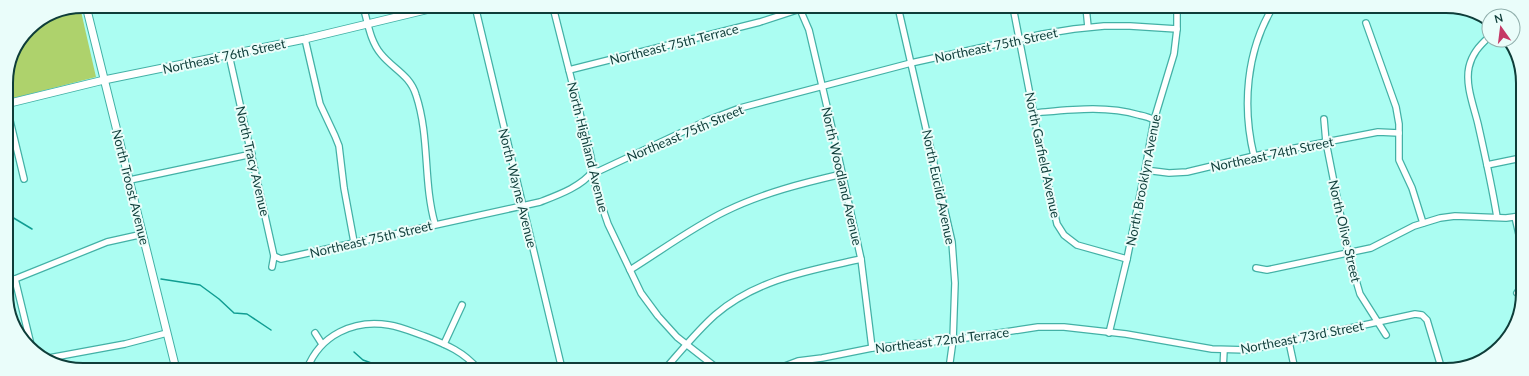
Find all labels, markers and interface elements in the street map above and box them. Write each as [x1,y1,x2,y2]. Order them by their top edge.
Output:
north arrow [1481,8,1521,48]
text: N [1493,10,1504,25]
street label: Northeast 75th Terrace [608,20,740,68]
street label: Northeast 75th Street [933,24,1059,66]
street label: Northeast 76th Street [161,35,287,77]
street label: North Highland Avenue [564,80,612,214]
street label: North Garfield Avenue [1022,91,1064,220]
street label: Northeast 75th Street [624,101,746,165]
street label: North Tracy Avenue [233,104,273,218]
street label: North Woodland Avenue [818,105,866,247]
street label: North Brooklyn Avenue [1122,113,1164,247]
street label: North Wayne Avenue [495,127,541,250]
street label: North Troost Avenue [109,128,153,246]
street label: North Euclid Avenue [919,128,959,246]
street label: Northeast 74th Street [1209,133,1335,175]
street label: North Olive Street [1325,178,1365,284]
street label: Northeast 75th Street [308,217,434,261]
street label: Northeast 73rd Street [1239,317,1365,357]
street label: Northeast 72nd Terrace [874,324,1010,356]

